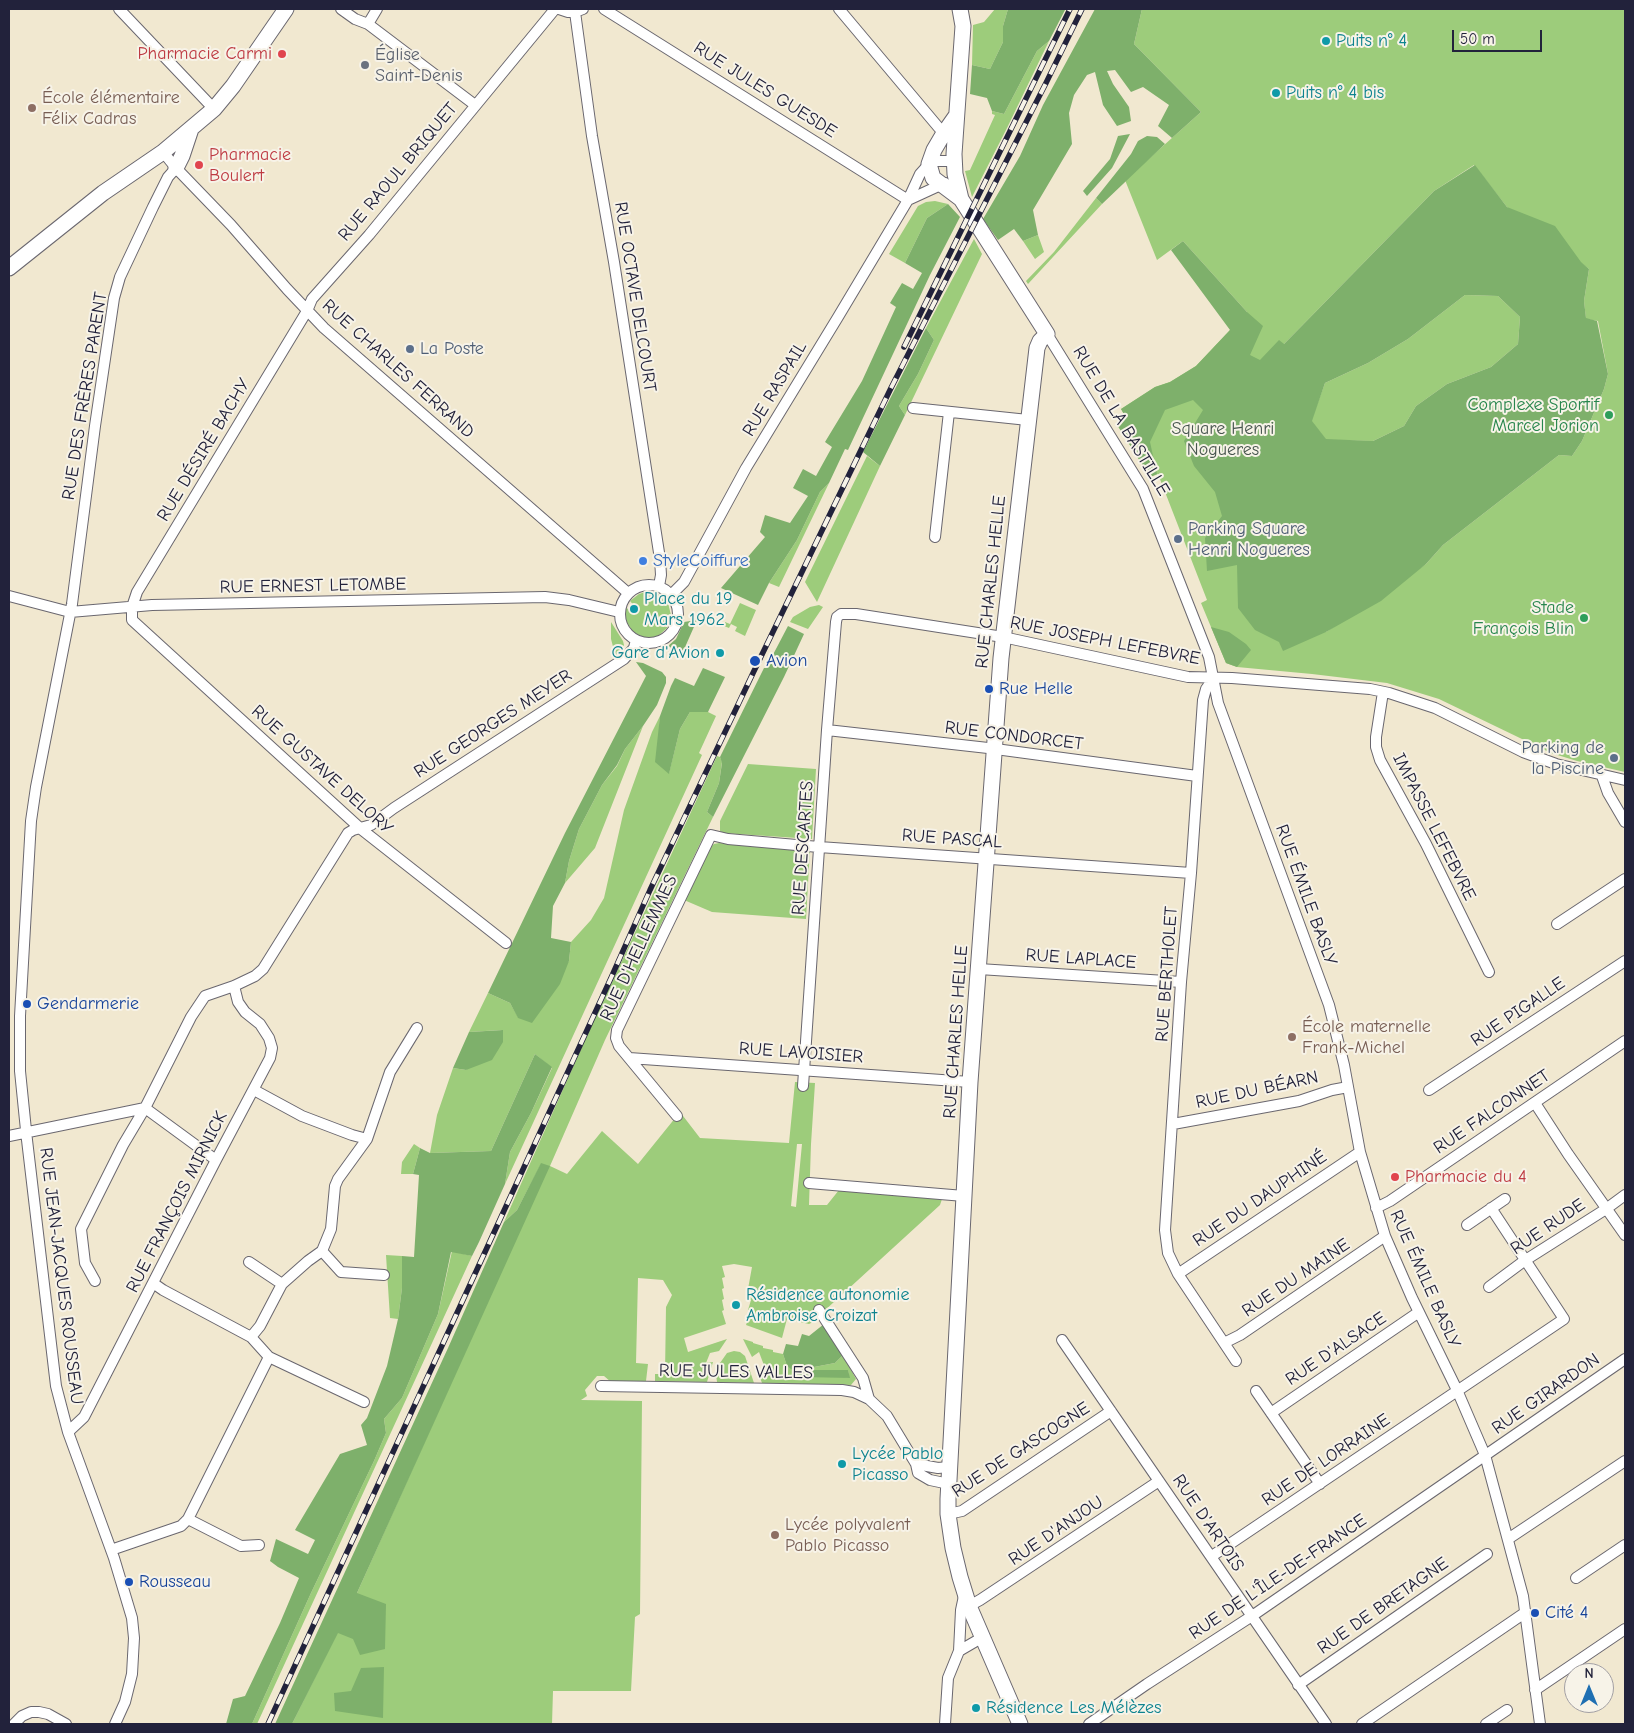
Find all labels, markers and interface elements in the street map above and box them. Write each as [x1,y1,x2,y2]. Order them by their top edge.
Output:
scale bar [1454,20,1544,52]
place label: Puits n° 4 [1336,30,1407,52]
text: 50 m [1460,30,1495,48]
marker: Puits n° 4 [1320,35,1332,47]
street label: RUE JULES GUESDE [689,37,841,143]
place label: Pharmacie Carmi [137,43,272,65]
place label: Église Saint-Denis [375,44,463,86]
marker: Pharmacie Carmi [276,48,288,60]
marker: Église Saint-Denis [359,59,371,71]
place label: Puits n° 4 bis [1286,82,1384,104]
place label: École élémentaire Félix Cadras [42,87,180,130]
marker: Puits n° 4 bis [1270,87,1282,99]
street label: RUE RAOUL BRIQUET [334,98,462,246]
marker: École élémentaire Félix Cadras [26,102,38,114]
place label: Pharmacie Boulert [209,144,291,186]
marker: Pharmacie Boulert [193,159,205,171]
street label: RUE OCTAVE DELCOURT [609,200,661,394]
street label: RUE DES FRÈRES PARENT [58,290,112,502]
street label: RUE CHARLES FERRAND [317,295,479,443]
place label: La Poste [420,338,484,360]
street label: RUE RASPAIL [738,338,812,440]
street label: RUE DE LA BASTILLE [1068,342,1174,500]
marker: La Poste [404,343,416,355]
street label: RUE DÉSIRÉ BACHY [153,375,255,525]
place label: Complexe Sportif Marcel Jorion [1467,394,1599,436]
marker: Complexe Sportif Marcel Jorion [1603,409,1615,421]
park label: Square Henri Nogueres [1172,418,1274,460]
street label: RUE CHARLES HELLE [971,494,1011,670]
place label: Parking Square Henri Nogueres [1188,518,1310,560]
marker: Parking Square Henri Nogueres [1172,533,1184,545]
place label: StyleCoiffure [653,550,749,572]
marker: StyleCoiffure [637,555,649,567]
street label: RUE ERNEST LETOMBE [220,574,406,598]
place label: Place du 19 Mars 1962 [644,588,732,630]
place label: Stade François Blin [1473,597,1574,640]
marker: Place du 19 Mars 1962 [628,603,640,615]
street label: RUE JOSEPH LEFEBVRE [1008,612,1202,670]
marker: Stade François Blin [1578,612,1590,624]
place label: Gare d'Avion [611,642,710,664]
marker: Gare d'Avion [714,647,726,659]
place label: Avion [766,650,808,672]
marker: Avion [748,654,762,668]
street label: RUE GEORGES MEYER [410,665,576,783]
place label: Rue Helle [999,678,1073,700]
marker: Rue Helle [983,683,995,695]
street label: RUE GUSTAVE DELORY [247,701,397,839]
street label: RUE CONDORCET [943,717,1085,755]
place label: Parking de la Piscine [1521,737,1604,780]
street label: IMPASSE LEFEBVRE [1388,750,1480,904]
marker: Parking de la Piscine [1608,752,1620,764]
street label: RUE DESCARTES [788,780,818,916]
street label: RUE ÉMILE BASLY [1270,821,1342,969]
street label: RUE PASCAL [901,825,1003,853]
street label: RUE D'HELLEMMES [596,872,682,1024]
street label: RUE BERTHOLET [1151,905,1183,1043]
street label: RUE LAPLACE [1025,944,1137,974]
street label: RUE CHARLES HELLE [939,945,973,1119]
street label: RUE PIGALLE [1467,973,1569,1051]
place label: Gendarmerie [37,993,139,1015]
marker: Gendarmerie [21,998,33,1010]
place label: École maternelle Frank-Michel [1302,1016,1431,1058]
marker: École maternelle Frank-Michel [1286,1031,1298,1043]
street label: RUE LAVOISIER [738,1038,864,1068]
street label: RUE FALCONNET [1430,1065,1554,1159]
street label: RUE DU BÉARN [1194,1066,1320,1114]
street label: RUE FRANÇOIS MIRNICK [122,1108,232,1296]
street label: RUE JEAN-JACQUES ROUSSEAU [35,1146,87,1406]
street label: RUE DU DAUPHINÉ [1189,1146,1331,1252]
place label: Pharmacie du 4 [1405,1166,1527,1188]
marker: Pharmacie du 4 [1389,1171,1401,1183]
street label: RUE RUDE [1507,1194,1589,1260]
street label: RUE ÉMILE BASLY [1385,1207,1465,1351]
street label: RUE DU MAINE [1238,1234,1354,1322]
place label: Résidence autonomie Ambroise Croizat [746,1284,909,1326]
marker: Résidence autonomie Ambroise Croizat [730,1299,742,1311]
street label: RUE D'ALSACE [1282,1307,1390,1391]
street label: RUE GIRARDON [1488,1349,1604,1439]
street label: RUE JULES VALLES [659,1360,813,1384]
street label: RUE DE GASCOGNE [948,1397,1094,1503]
street label: RUE DE LORRAINE [1258,1409,1394,1511]
place label: Lycée Pablo Picasso [852,1443,943,1486]
marker: Lycée Pablo Picasso [836,1458,848,1470]
street label: RUE D'ARTOIS [1168,1470,1248,1576]
street label: RUE D'ANJOU [1005,1491,1107,1571]
street label: RUE DE L'ÎLE-DE-FRANCE [1185,1510,1371,1644]
place label: Lycée polyvalent Pablo Picasso [785,1514,910,1556]
marker: Lycée polyvalent Pablo Picasso [769,1529,781,1541]
street label: RUE DE BRETAGNE [1313,1553,1453,1659]
place label: Rousseau [139,1571,211,1593]
marker: Rousseau [123,1576,135,1588]
place label: Cité 4 [1545,1602,1589,1624]
marker: Cité 4 [1529,1607,1541,1619]
north arrow [1564,1663,1614,1713]
text: N [1584,1665,1594,1682]
place label: Résidence Les Mélèzes [986,1697,1161,1719]
marker: Résidence Les Mélèzes [970,1702,982,1714]

